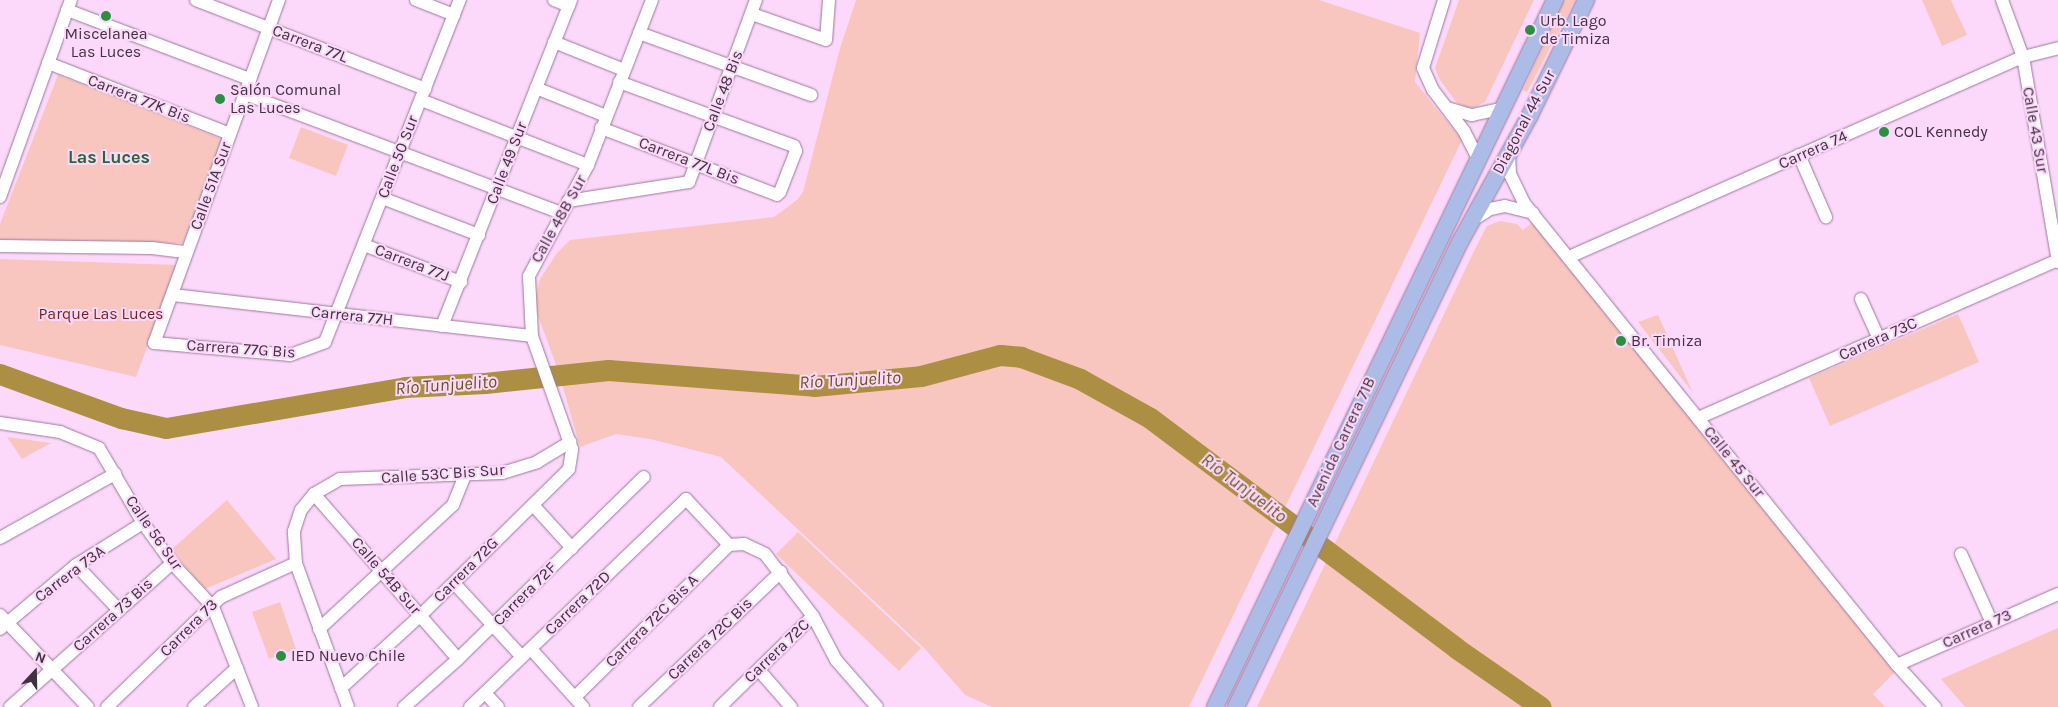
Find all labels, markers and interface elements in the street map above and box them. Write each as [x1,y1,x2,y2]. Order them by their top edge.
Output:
marker: Miscelanea Las Luces [100,10,112,22]
place label: Urb. Lago de Timiza [1540,11,1610,49]
street label: Carrera 77L [270,21,350,67]
place label: Miscelanea Las Luces [64,24,148,62]
marker: Urb. Lago de Timiza [1524,24,1536,36]
street label: Calle 48 Bis [699,48,747,134]
street label: Diagonal 44 Sur [1488,67,1560,177]
street label: Carrera 77K Bis [85,71,193,127]
place label: Salón Comunal Las Luces [230,80,341,118]
street label: Calle 43 Sur [2018,86,2052,174]
marker: Salón Comunal Las Luces [214,93,226,105]
street label: Calle 50 Sur [373,113,423,201]
street label: Calle 49 Sur [482,119,532,207]
place label: COL Kennedy [1894,122,1988,142]
street label: Carrera 74 [1776,126,1850,174]
marker: COL Kennedy [1878,126,1890,138]
street label: Carrera 77L Bis [636,133,742,189]
street label: Calle 51A Sur [186,139,236,233]
district label: Las Luces [68,146,150,168]
street label: Calle 48B Sur [527,172,591,266]
street label: Carrera 77J [372,240,452,286]
street label: Carrera 77H [310,302,394,330]
park label: Parque Las Luces [38,304,164,324]
street label: Carrera 73C [1836,313,1920,365]
place label: Br. Timiza [1631,331,1702,351]
marker: Br. Timiza [1615,335,1627,347]
street label: Carrera 77G Bis [186,336,296,362]
water label: Río Tunjuelito [799,367,901,393]
water label: Río Tunjuelito [395,371,497,399]
street label: Avenida Carrera 71B [1302,374,1380,510]
street label: Calle 45 Sur [1699,422,1769,502]
water label: Río Tunjuelito [1197,449,1291,527]
street label: Calle 53C Bis Sur [381,460,505,488]
street label: Calle 56 Sur [121,492,187,574]
street label: Calle 54B Sur [347,533,425,619]
street label: Carrera 72G [430,534,502,606]
street label: Carrera 73A [31,541,109,607]
street label: Carrera 72F [489,558,561,630]
street label: Carrera 72D [541,567,615,639]
street label: Carrera 72C Bis A [602,571,702,671]
street label: Carrera 73 Bis [69,574,157,656]
street label: Carrera 72C Bis [664,594,756,684]
street label: Carrera 73 [156,595,222,661]
street label: Carrera 73 [1939,605,2015,653]
street label: Carrera 72C [740,615,814,687]
place label: IED Nuevo Chile [291,646,405,666]
north arrow [10,647,60,697]
text: N [33,648,48,667]
marker: IED Nuevo Chile [275,650,287,662]

